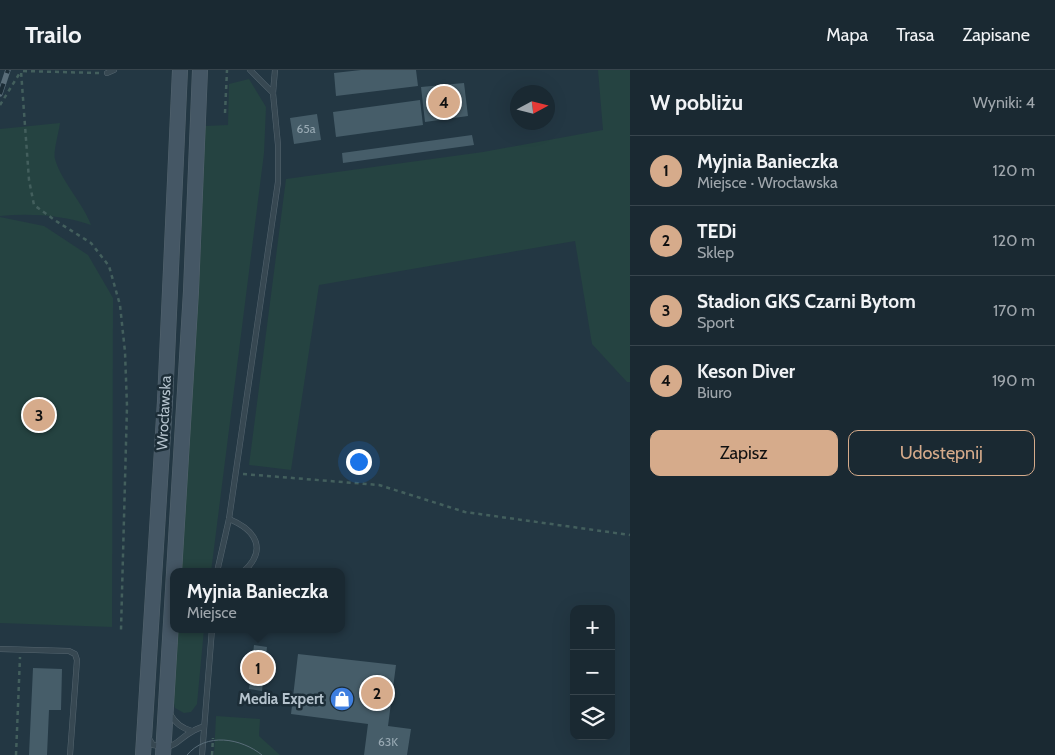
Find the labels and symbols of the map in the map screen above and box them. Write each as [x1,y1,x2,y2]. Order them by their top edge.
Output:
pin: 4 [428,83,460,121]
north arrow [510,85,555,130]
house number: 65a [296,121,316,136]
street label: Wrocławska [153,374,175,451]
pin: 3 [23,396,55,434]
your location [346,449,372,475]
pin: 1 [242,649,274,687]
pin: 2 [361,674,393,712]
shop icon: Media Expert [329,686,355,712]
place label: Media Expert [239,690,324,708]
house number: 63K [378,734,398,749]

